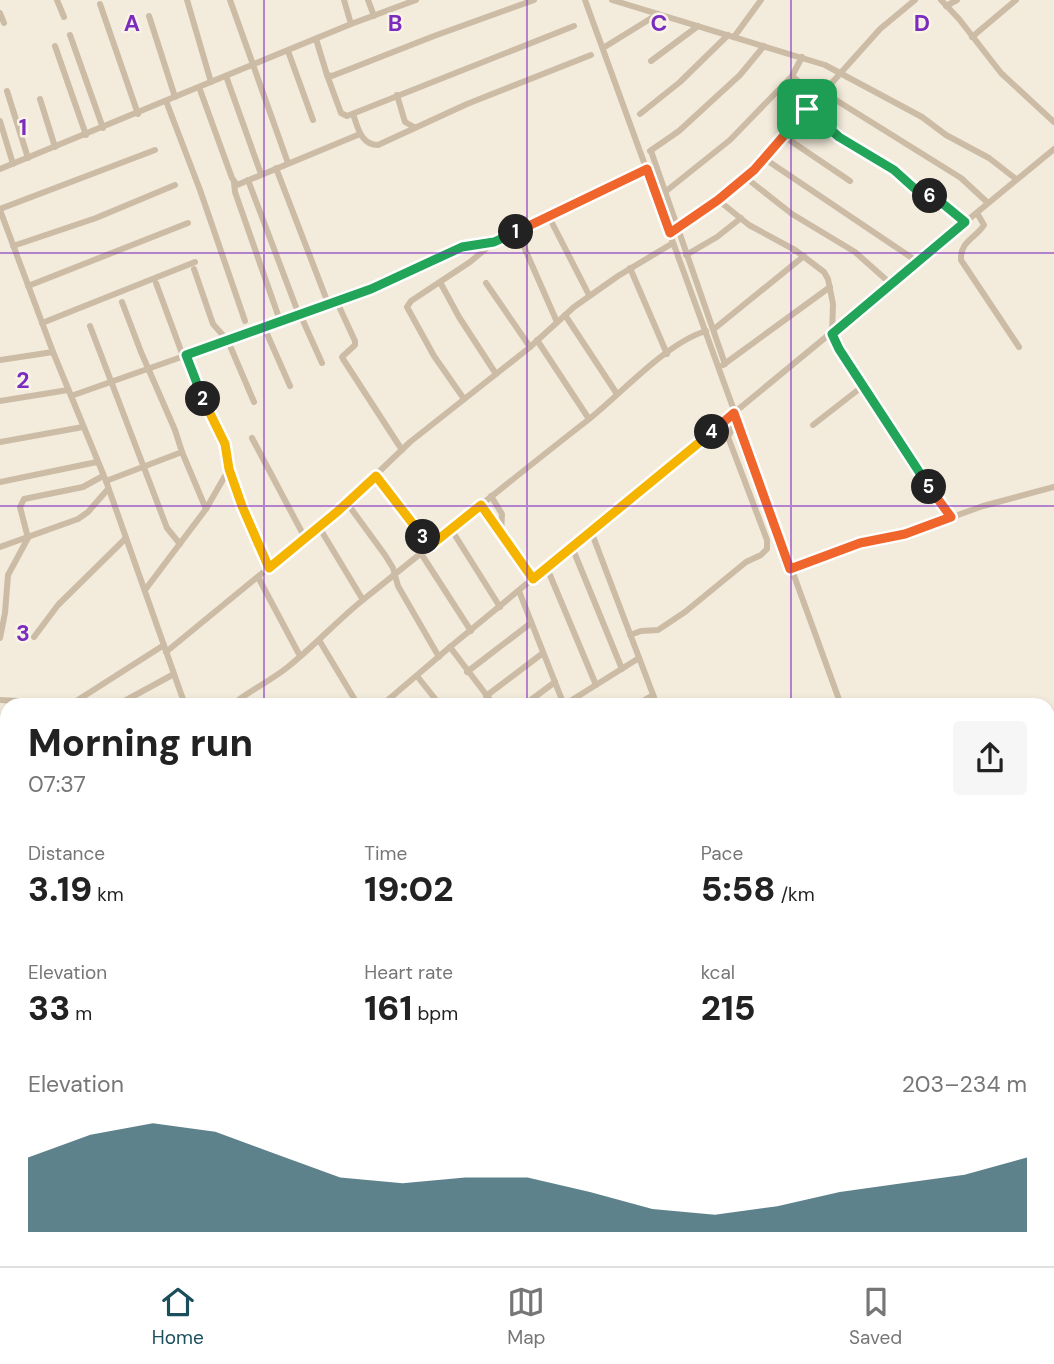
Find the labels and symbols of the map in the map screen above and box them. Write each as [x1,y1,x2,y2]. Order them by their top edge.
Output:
text: A [124,8,140,38]
text: B [388,8,402,38]
text: C [651,8,667,38]
text: D [914,8,930,38]
pin [777,79,837,139]
text: 1 [19,112,27,142]
pin: 6 [912,178,948,214]
pin: 1 [498,215,534,250]
text: 2 [16,365,30,395]
pin: 2 [186,382,220,416]
pin: 4 [694,414,730,450]
pin: 5 [912,470,946,504]
pin: 3 [406,520,440,554]
text: 3 [16,618,30,648]

